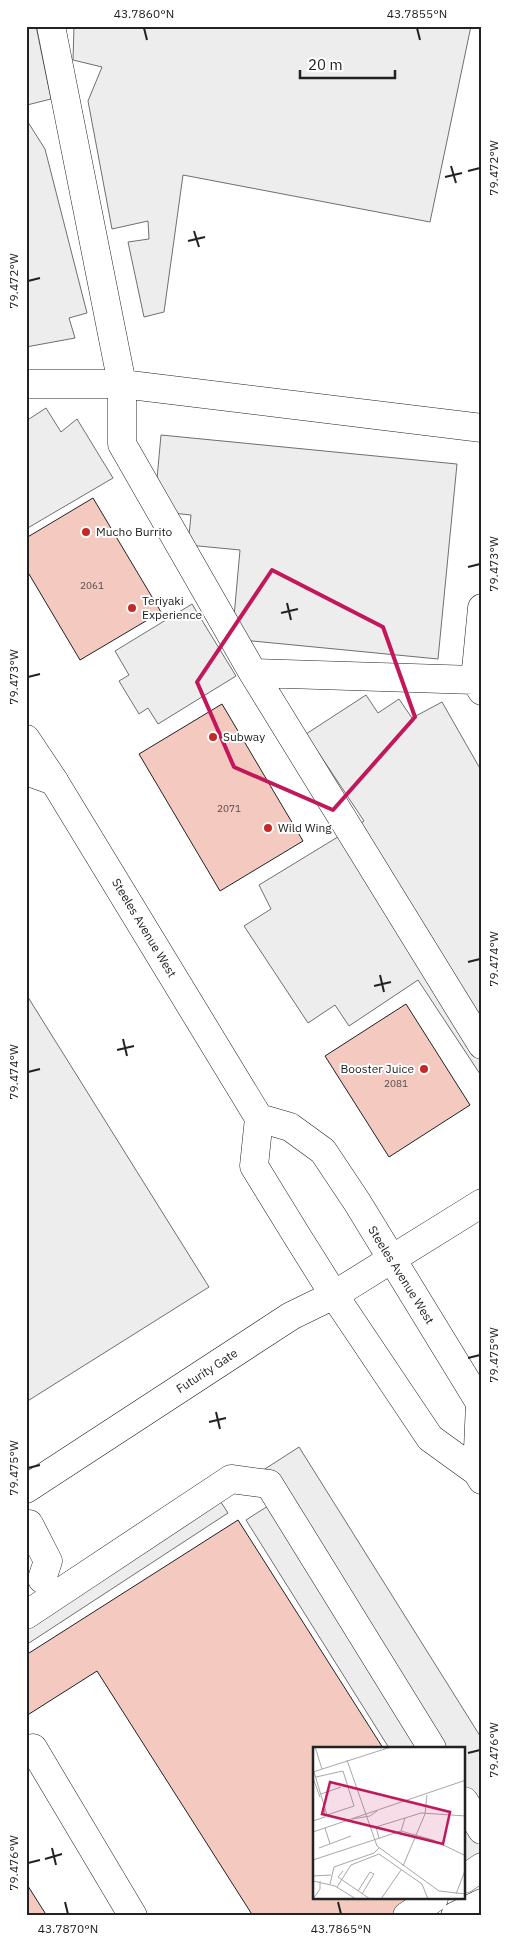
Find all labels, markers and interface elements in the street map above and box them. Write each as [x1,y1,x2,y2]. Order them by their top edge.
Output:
text: 43.7860°N [114,6,174,21]
text: 43.7855°N [387,6,447,21]
scale bar [300,48,396,80]
text: 20 m [308,55,343,74]
text: 79.472°W [486,140,501,196]
text: 79.472°W [6,253,21,309]
place label: Mucho Burrito [96,524,173,539]
marker: Mucho Burrito [80,526,92,538]
text: 79.473°W [486,536,501,592]
house number: 2061 [80,579,104,592]
place label: Teriyaki Experience [142,593,202,622]
marker: Teriyaki Experience [126,602,138,614]
text: 79.473°W [6,649,21,705]
place label: Subway [223,729,265,744]
marker: Subway [207,731,219,743]
house number: 2071 [217,802,241,815]
place label: Wild Wing [278,820,332,835]
marker: Wild Wing [262,822,274,834]
street label: Steeles Avenue West [109,876,180,980]
text: 79.474°W [486,931,501,987]
text: 79.474°W [6,1044,21,1100]
place label: Booster Juice [340,1061,414,1076]
marker: Booster Juice [418,1063,430,1075]
house number: 2081 [384,1077,408,1090]
street label: Steeles Avenue West [365,1223,438,1327]
text: 79.475°W [486,1327,501,1383]
street label: Futurity Gate [173,1345,241,1396]
text: 79.475°W [6,1440,21,1496]
text: 79.476°W [486,1722,501,1778]
inset map [313,1747,466,1900]
text: 79.476°W [6,1835,21,1891]
text: 43.7870°N [38,1921,98,1936]
text: 43.7865°N [311,1921,371,1936]

